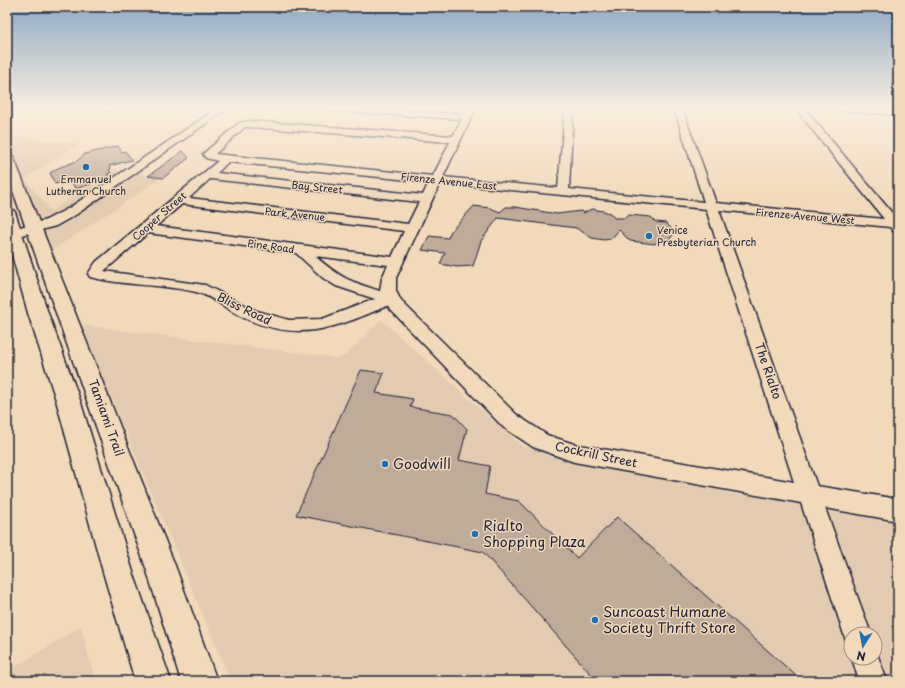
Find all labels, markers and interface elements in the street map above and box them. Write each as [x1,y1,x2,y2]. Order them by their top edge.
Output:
marker: Emmanuel Lutheran Church [81,162,91,172]
street label: Firenze Avenue East [400,168,498,193]
place label: Emmanuel Lutheran Church [46,171,126,198]
street label: Bay Street [291,176,343,197]
street label: Cooper Street [128,188,189,243]
street label: Park Avenue [264,203,326,224]
street label: Firenze Avenue West [755,204,855,227]
place label: Venice Presbyterian Church [657,222,757,250]
marker: Venice Presbyterian Church [644,231,654,241]
street label: Pine Road [247,235,296,256]
street label: Bliss Road [214,287,275,329]
street label: The Rialto [751,340,787,402]
street label: Tamiami Trail [85,377,129,459]
street label: Cockrill Street [553,437,639,472]
place label: Goodwill [393,453,451,474]
marker: Goodwill [380,459,390,469]
place label: Rialto Shopping Plaza [483,515,586,552]
marker: Rialto Shopping Plaza [470,529,480,539]
place label: Suncoast Humane Society Thrift Store [603,601,736,638]
marker: Suncoast Humane Society Thrift Store [590,615,600,625]
north arrow [843,626,883,666]
text: N [855,647,867,665]

